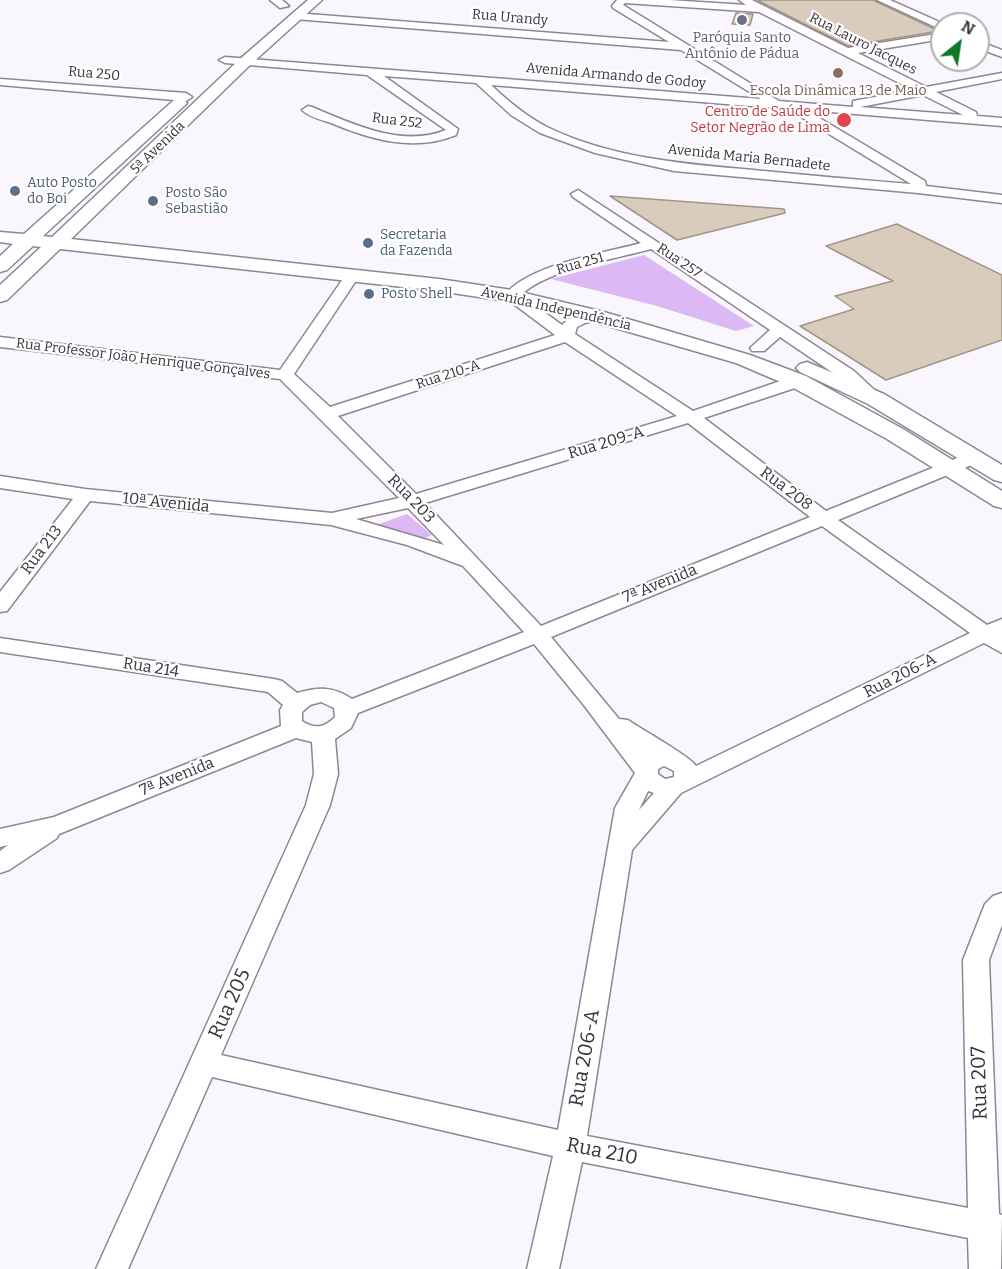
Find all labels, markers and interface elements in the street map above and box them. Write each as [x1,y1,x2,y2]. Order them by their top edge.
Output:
street label: Rua Urandy [471,6,549,30]
street label: Rua Lauro Jacques [806,10,920,78]
north arrow [930,12,990,72]
marker: Paróquia Santo Antônio de Pádua [735,13,749,27]
text: N [958,16,978,39]
place label: Paróquia Santo Antônio de Pádua [685,30,799,62]
street label: Avenida Armando de Godoy [525,60,707,92]
street label: Rua 250 [67,63,121,85]
marker: Escola Dinâmica 13 de Maio [831,66,845,80]
place label: Escola Dinâmica 13 de Maio [749,83,927,99]
place label: Centro de Saúde do Setor Negrão de Lima [690,104,830,136]
street label: Rua 252 [371,110,423,132]
marker: Centro de Saúde do Setor Negrão de Lima [835,111,853,129]
street label: 5ª Avenida [127,118,189,178]
street label: Avenida Maria Bernadete [667,141,831,175]
place label: Auto Posto do Boi [27,175,97,208]
marker: Auto Posto do Boi [8,184,22,198]
place label: Posto São Sebastião [165,185,228,218]
marker: Posto São Sebastião [146,194,160,208]
place label: Secretaria da Fazenda [380,227,453,260]
marker: Secretaria da Fazenda [361,236,375,250]
street label: Rua 257 [654,240,704,282]
street label: Rua 251 [554,249,606,279]
street label: Avenida Independência [479,284,633,334]
place label: Posto Shell [381,286,452,302]
marker: Posto Shell [362,287,376,301]
street label: Rua Professor João Henrique Gonçalves [15,335,271,383]
street label: Rua 210-A [414,357,482,393]
street label: Rua 209-A [566,422,646,464]
street label: Rua 208 [756,463,816,515]
street label: Rua 203 [383,471,439,527]
street label: 10ª Avenida [122,489,210,517]
street label: Rua 213 [17,522,67,578]
street label: 7ª Avenida [620,560,700,608]
street label: Rua 206-A [861,650,939,702]
street label: Rua 214 [122,654,180,682]
street label: 7ª Avenida [137,753,217,801]
street label: Rua 205 [204,965,256,1043]
street label: Rua 206-A [565,1007,605,1109]
street label: Rua 207 [967,1046,993,1120]
street label: Rua 210 [564,1133,640,1171]

